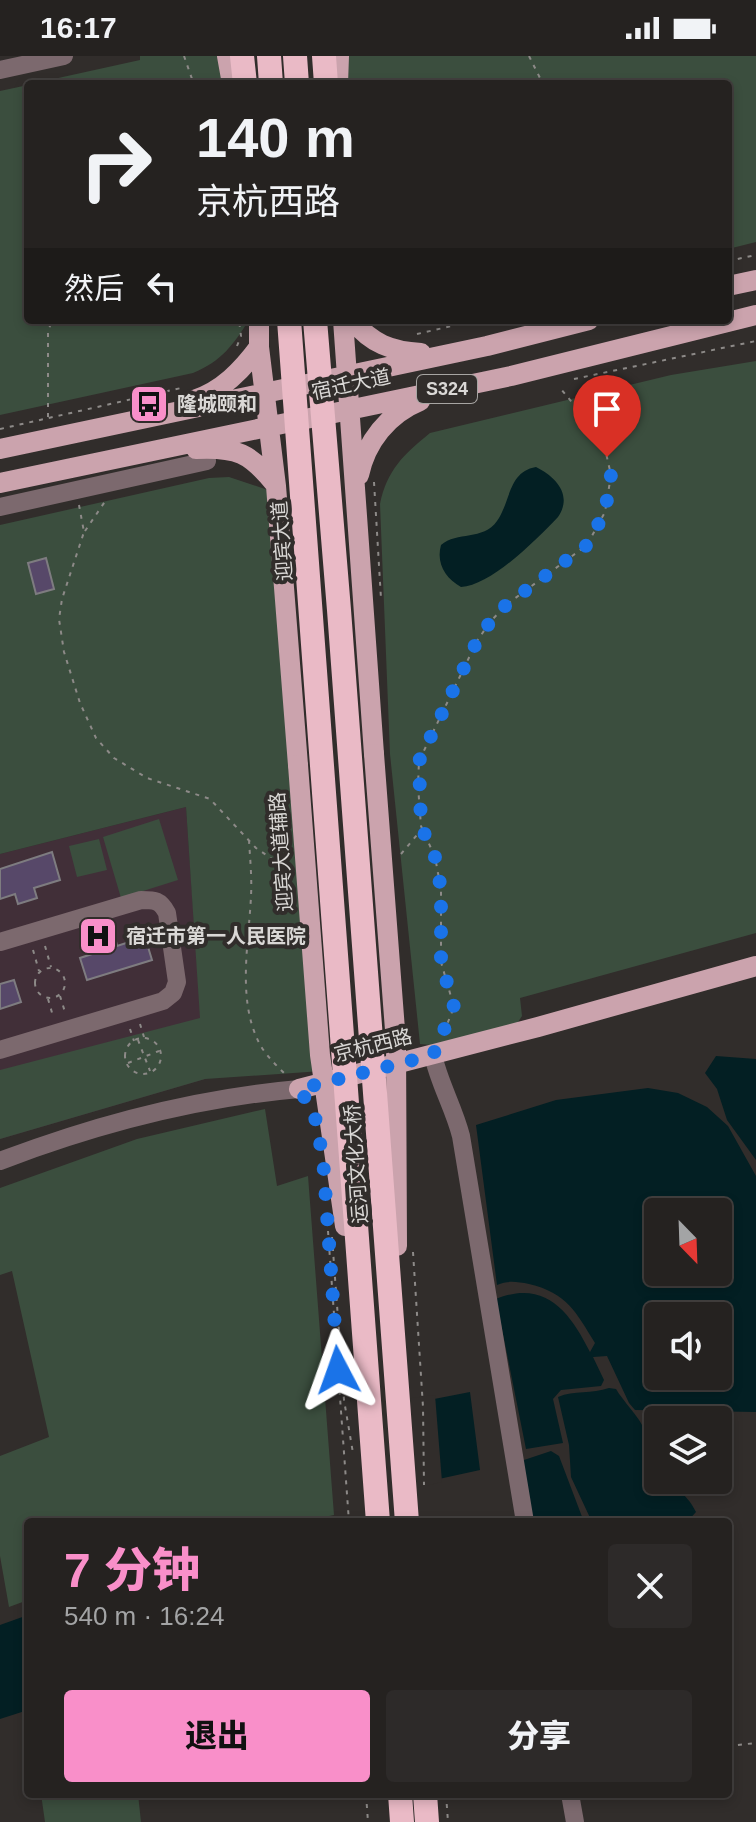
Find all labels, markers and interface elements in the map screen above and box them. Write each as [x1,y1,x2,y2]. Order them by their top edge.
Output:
text: 16:17 [40,11,117,44]
text: 140 m [196,106,355,169]
icon: right [64,112,168,216]
text: 京杭西路 [196,181,340,222]
icon: left [140,264,184,308]
text: 然后 [64,272,124,305]
street label: 宿迁大道 [310,365,392,403]
road number: S324 [417,375,477,403]
pin [573,375,641,457]
bus stop icon: 隆城颐和 [128,383,170,425]
icon: arrive [585,387,629,431]
place label: 隆城颐和 [177,393,257,415]
street label: 迎宾大道 [268,500,296,582]
street label: 迎宾大道辅路 [266,791,296,913]
hospital icon: 宿迁市第一人民医院 [77,915,119,957]
place label: 宿迁市第一人民医院 [126,925,306,947]
street label: 京杭西路 [332,1025,414,1065]
street label: 运河文化大桥 [341,1103,371,1225]
north arrow [644,1198,732,1286]
map controls [644,1198,732,1494]
button: sound [644,1302,732,1390]
position arrow [296,1328,380,1412]
button: layers [644,1406,732,1494]
text: 7 分钟 [64,1544,200,1597]
button: close [608,1544,692,1628]
text: 540 m · 16:24 [64,1601,224,1631]
button: 退出 [64,1690,370,1782]
button: 分享 [386,1690,692,1782]

